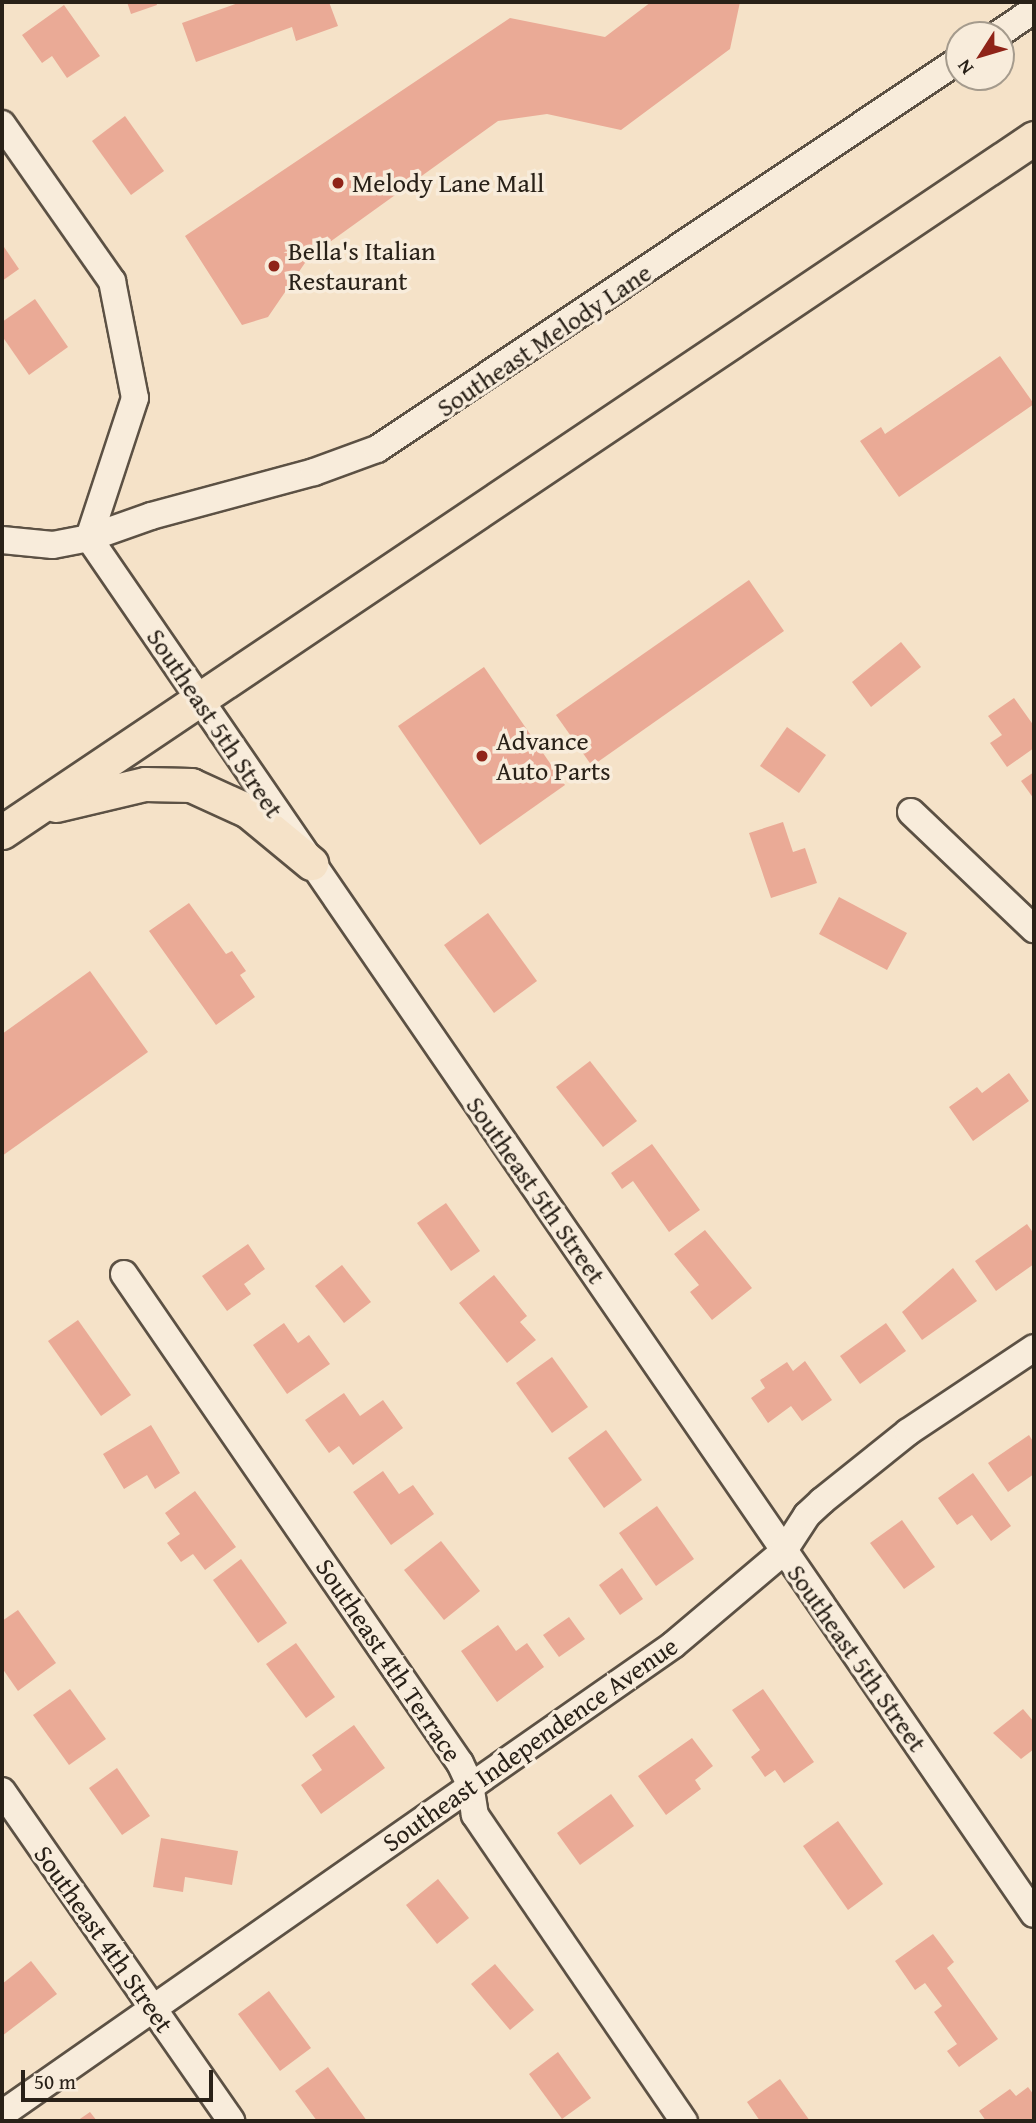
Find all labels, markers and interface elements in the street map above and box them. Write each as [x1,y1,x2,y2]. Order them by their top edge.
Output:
north arrow [945,21,1015,91]
text: N [950,54,980,81]
place label: Melody Lane Mall [352,167,544,199]
marker: Melody Lane Mall [330,175,346,191]
place label: Bella's Italian Restaurant [288,235,436,296]
street label: Southeast Melody Lane [431,257,657,423]
marker: Bella's Italian Restaurant [266,258,282,274]
street label: Southeast 5th Street [140,623,290,823]
place label: Advance Auto Parts [496,725,610,786]
marker: Advance Auto Parts [474,748,490,764]
street label: Southeast 5th Street [460,1090,612,1290]
street label: Southeast 4th Terrace [309,1552,469,1768]
street label: Southeast 5th Street [781,1558,933,1758]
street label: Southeast Independence Avenue [376,1630,684,1858]
street label: Southeast 4th Street [28,1839,180,2039]
scale bar [24,2056,217,2100]
text: 50 m [34,2066,76,2097]

